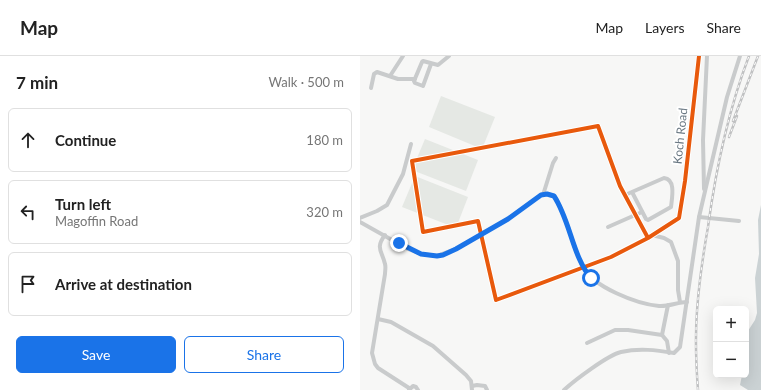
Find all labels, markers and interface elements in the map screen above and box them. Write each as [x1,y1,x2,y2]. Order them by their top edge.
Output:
text: Map [20,16,58,39]
text: Map [595,19,623,36]
text: Layers [645,19,685,36]
text: Share [707,19,741,36]
text: 7 min [16,72,58,93]
text: Walk · 500 m [268,74,344,90]
street label: Koch Road [670,107,690,165]
icon: ahead [17,129,39,151]
text: Continue [55,131,116,149]
text: 180 m [306,132,343,148]
text: Turn left [55,195,111,213]
icon: left [17,201,39,223]
text: 320 m [306,204,343,220]
text: Magoffin Road [55,213,138,229]
route end [390,234,408,252]
route start [582,269,600,287]
icon: arrive [17,273,39,295]
text: Arrive at destination [55,275,192,293]
map controls [713,306,749,378]
button: + [713,306,749,342]
button: Save [16,336,176,373]
button: Share [184,336,344,373]
button: − [713,342,749,378]

